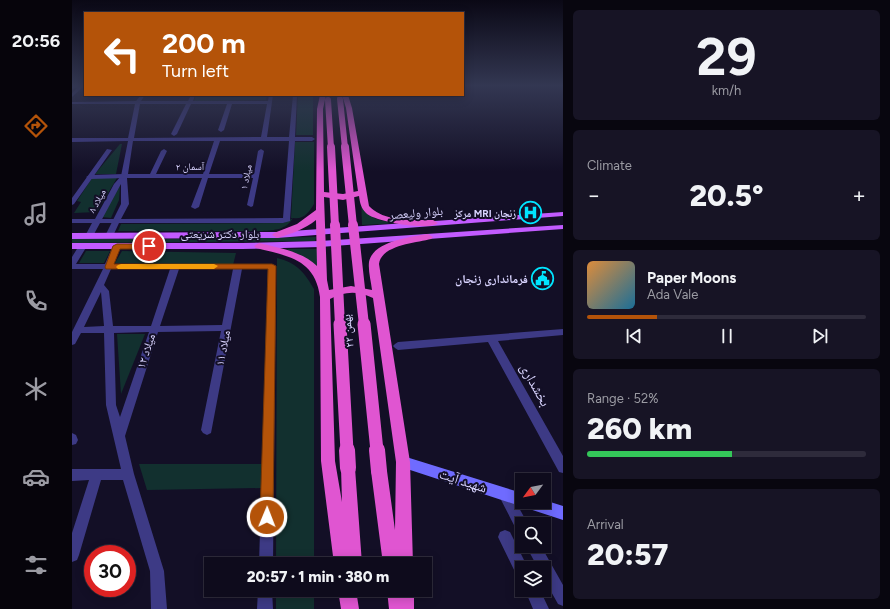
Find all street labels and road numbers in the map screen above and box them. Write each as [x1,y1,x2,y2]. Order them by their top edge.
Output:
street label: آسمان ۲ [176,160,205,173]
street label: میلاد ۱ [237,163,255,191]
street label: میلاد ۸ [85,186,109,215]
street label: بلوار ولیعصر [388,204,444,223]
street label: بلوار دکتر شریعتی [181,227,259,241]
street label: ۲۲ بهمن [339,314,357,348]
street label: میلاد ۱۱ [213,329,233,367]
street label: میلاد ۱۲ [134,332,158,370]
street label: بخشداری [516,361,554,410]
street label: شهید آیت [437,465,489,497]

